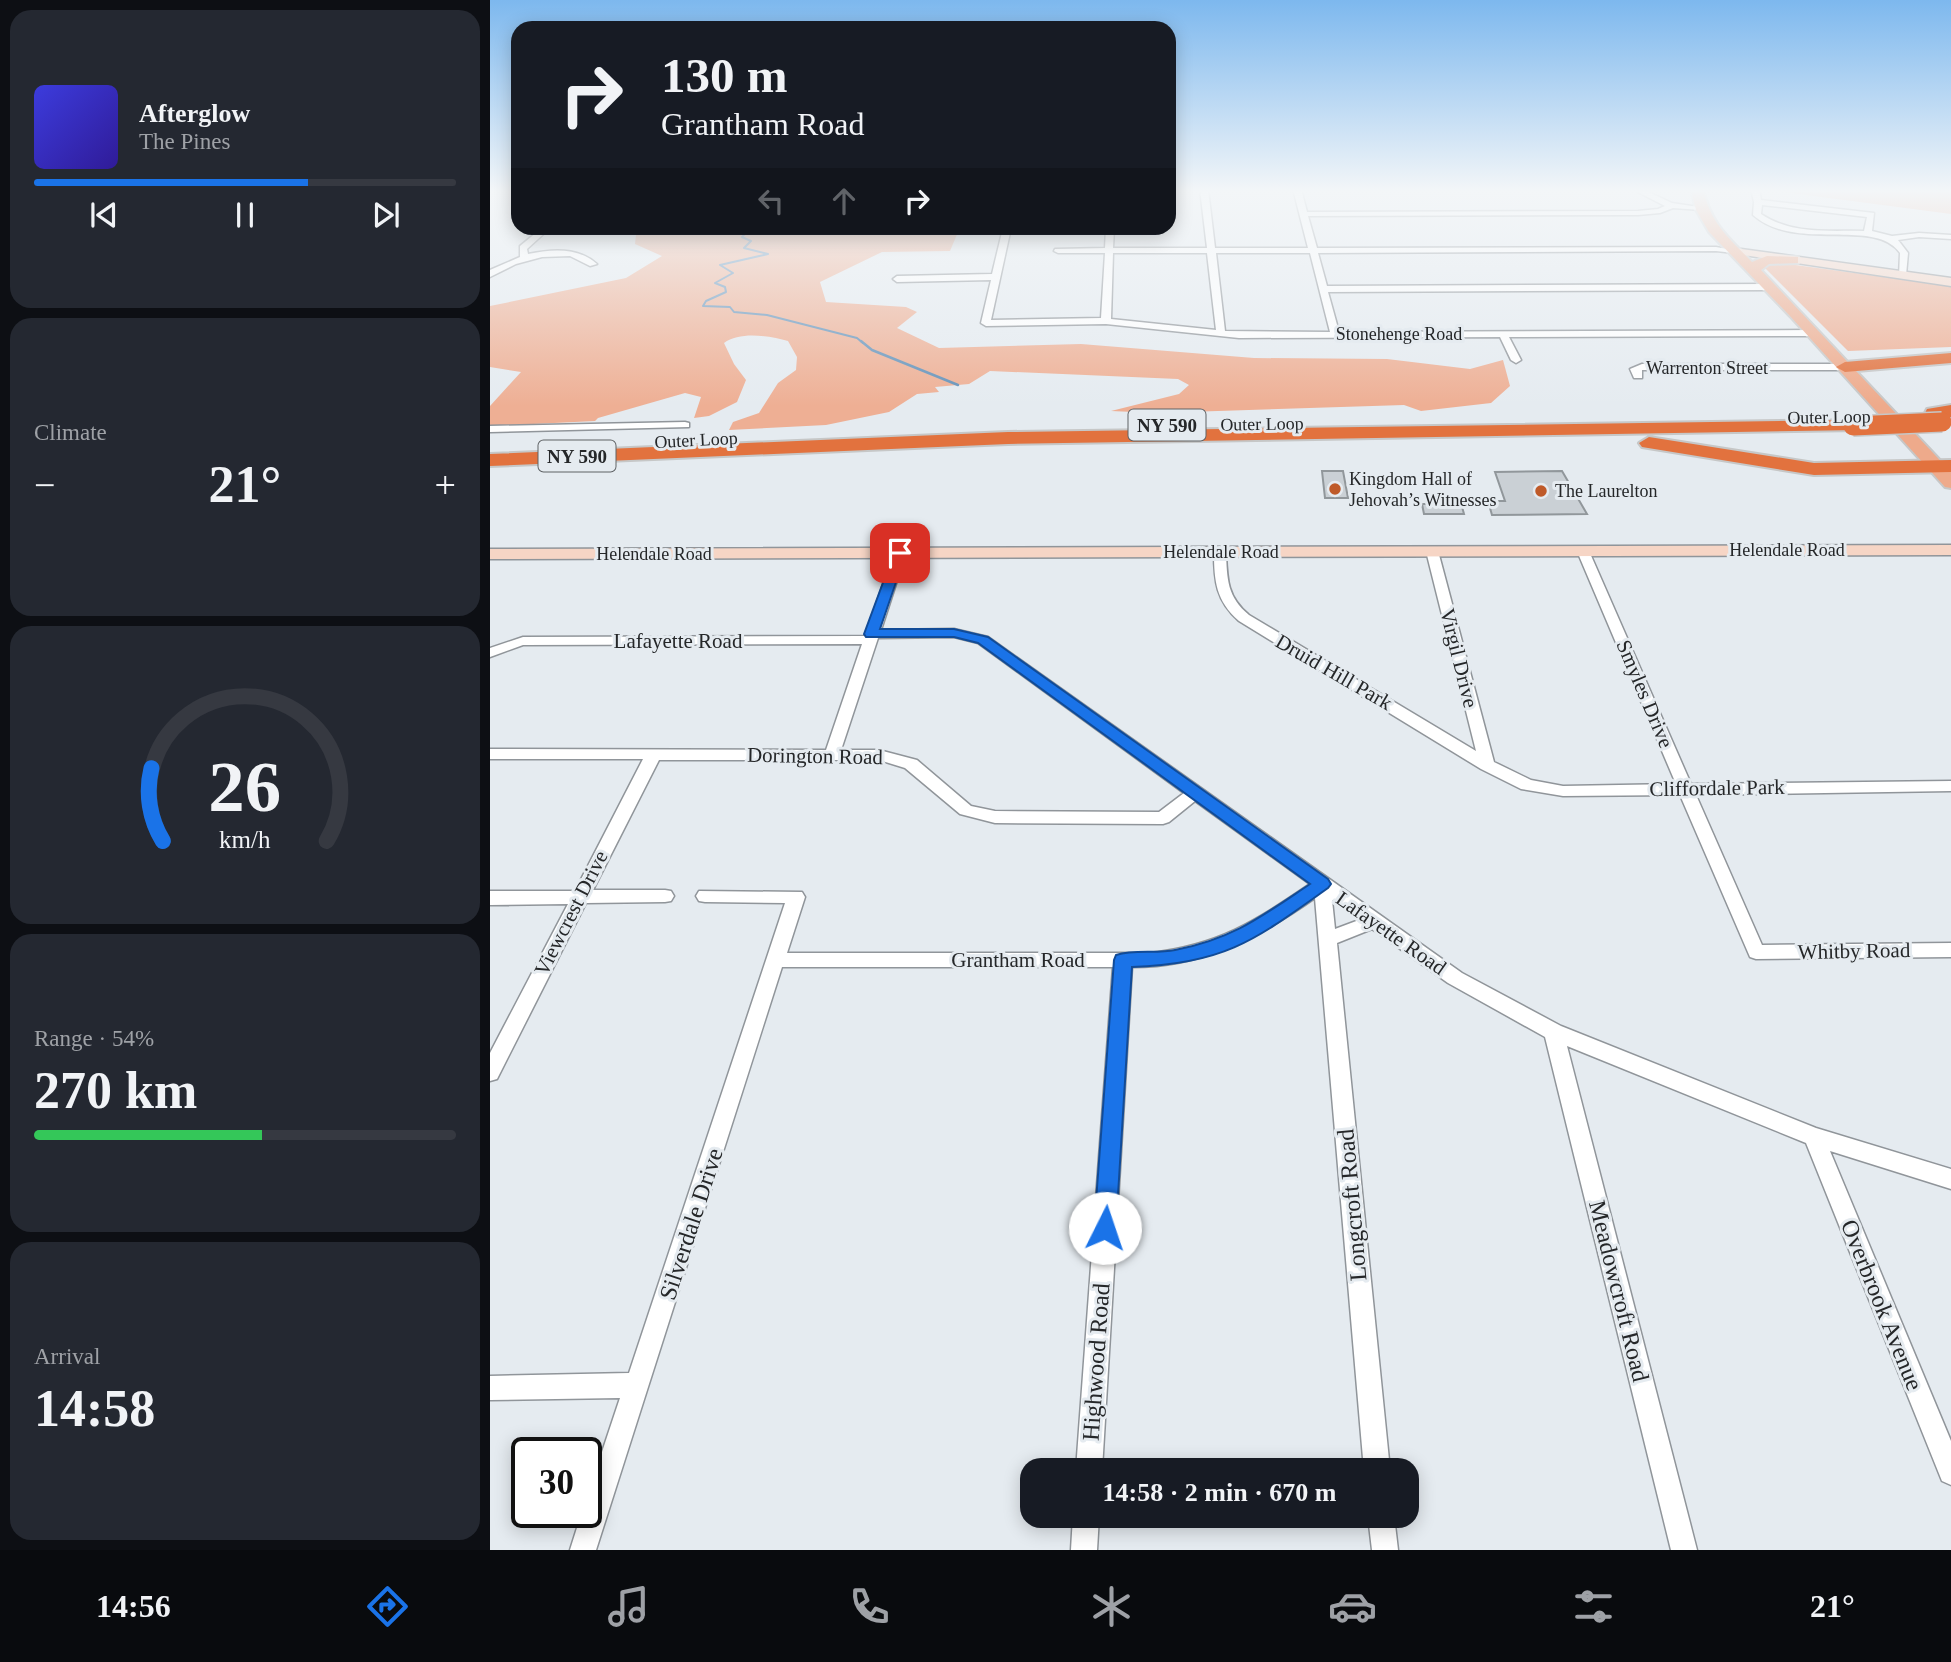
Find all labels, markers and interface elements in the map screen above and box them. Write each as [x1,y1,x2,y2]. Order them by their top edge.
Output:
text: 130 m [661,48,788,103]
icon: right [546,49,637,140]
text: Afterglow [139,99,250,128]
text: Grantham Road [661,106,865,142]
text: The Pines [139,129,230,154]
icon: left [752,182,790,220]
icon: ahead [825,182,863,220]
icon: right [898,182,936,220]
icon: previous [85,196,123,234]
icon: pause [226,196,264,234]
icon: next [367,196,405,234]
street label: Stonehenge Road [1336,324,1462,344]
street label: Warrenton Street [1646,358,1768,378]
street label: Outer Loop [1787,406,1871,428]
road number: NY 590 [1128,410,1206,440]
street label: Outer Loop [1220,413,1304,435]
text: Climate [34,420,107,445]
street label: Outer Loop [654,428,738,452]
road number: NY 590 [538,440,616,471]
text: 21° [209,456,281,513]
text: − [34,464,55,506]
text: + [435,464,456,506]
place label: Kingdom Hall of Jehovah’s Witnesses [1349,469,1496,510]
marker: Kingdom Hall of Jehovah’s Witnesses [1327,481,1343,497]
place label: The Laurelton [1555,481,1657,501]
marker: The Laurelton [1533,483,1549,499]
pin [870,523,930,583]
icon: arrive [881,534,919,572]
street label: Helendale Road [1729,540,1845,560]
street label: Helendale Road [1163,542,1279,562]
street label: Helendale Road [596,544,712,564]
street label: Virgil Drive [1435,606,1483,710]
street label: Lafayette Road [614,629,743,653]
street label: Druid Hill Park [1271,629,1397,715]
street label: Smyles Drive [1612,636,1678,752]
street label: Dorington Road [747,743,884,769]
text: 26 [209,746,281,827]
street label: Cliffordale Park [1649,775,1785,801]
text: km/h [219,826,271,853]
street label: Viewcrest Drive [529,847,613,979]
street label: Lafayette Road [1331,886,1451,980]
street label: Whitby Road [1798,938,1911,964]
street label: Grantham Road [951,948,1085,972]
text: Range · 54% [34,1026,154,1051]
text: 270 km [34,1062,197,1119]
street label: Longcroft Road [1332,1128,1372,1282]
street label: Silverdale Drive [654,1145,728,1303]
position arrow [1068,1191,1142,1265]
street label: Meadowcroft Road [1584,1198,1654,1384]
street label: Overbrook Avenue [1836,1216,1928,1394]
street label: Highwood Road [1078,1282,1114,1442]
text: Arrival [34,1344,100,1369]
text: 14:58 [34,1380,155,1437]
speed limit sign: 30 [511,1437,602,1528]
text: 14:58 · 2 min · 670 m [1103,1478,1337,1507]
icon: directions [363,1582,412,1631]
icon: music [604,1582,653,1631]
icon: phone [845,1582,894,1631]
icon: climate [1087,1582,1136,1631]
icon: car [1328,1582,1377,1631]
icon: filters [1569,1582,1618,1631]
text: 14:56 [96,1588,171,1624]
text: 21° [1810,1588,1855,1624]

